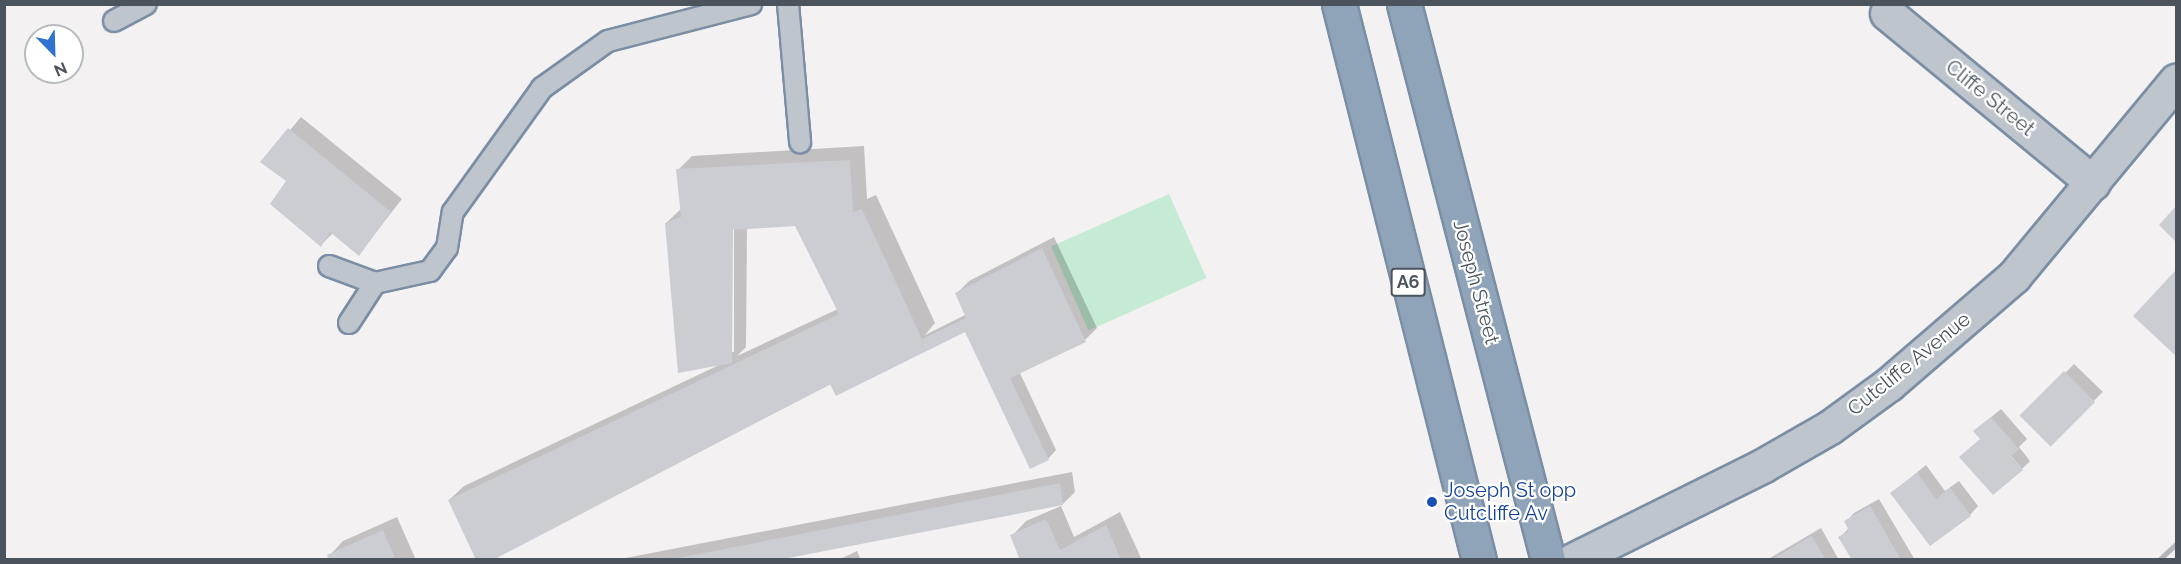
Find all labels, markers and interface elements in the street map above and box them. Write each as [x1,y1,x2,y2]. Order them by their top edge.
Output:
north arrow [24,24,84,84]
street label: Cliffe Street [1941,55,2039,141]
text: N [51,58,70,80]
street label: Joseph Street [1448,217,1504,347]
road number: A6 [1390,267,1426,297]
street label: Cutcliffe Avenue [1843,307,1975,421]
place label: Joseph St opp Cutcliffe Av [1444,478,1576,525]
marker: Joseph St opp Cutcliffe Av [1425,495,1439,509]

